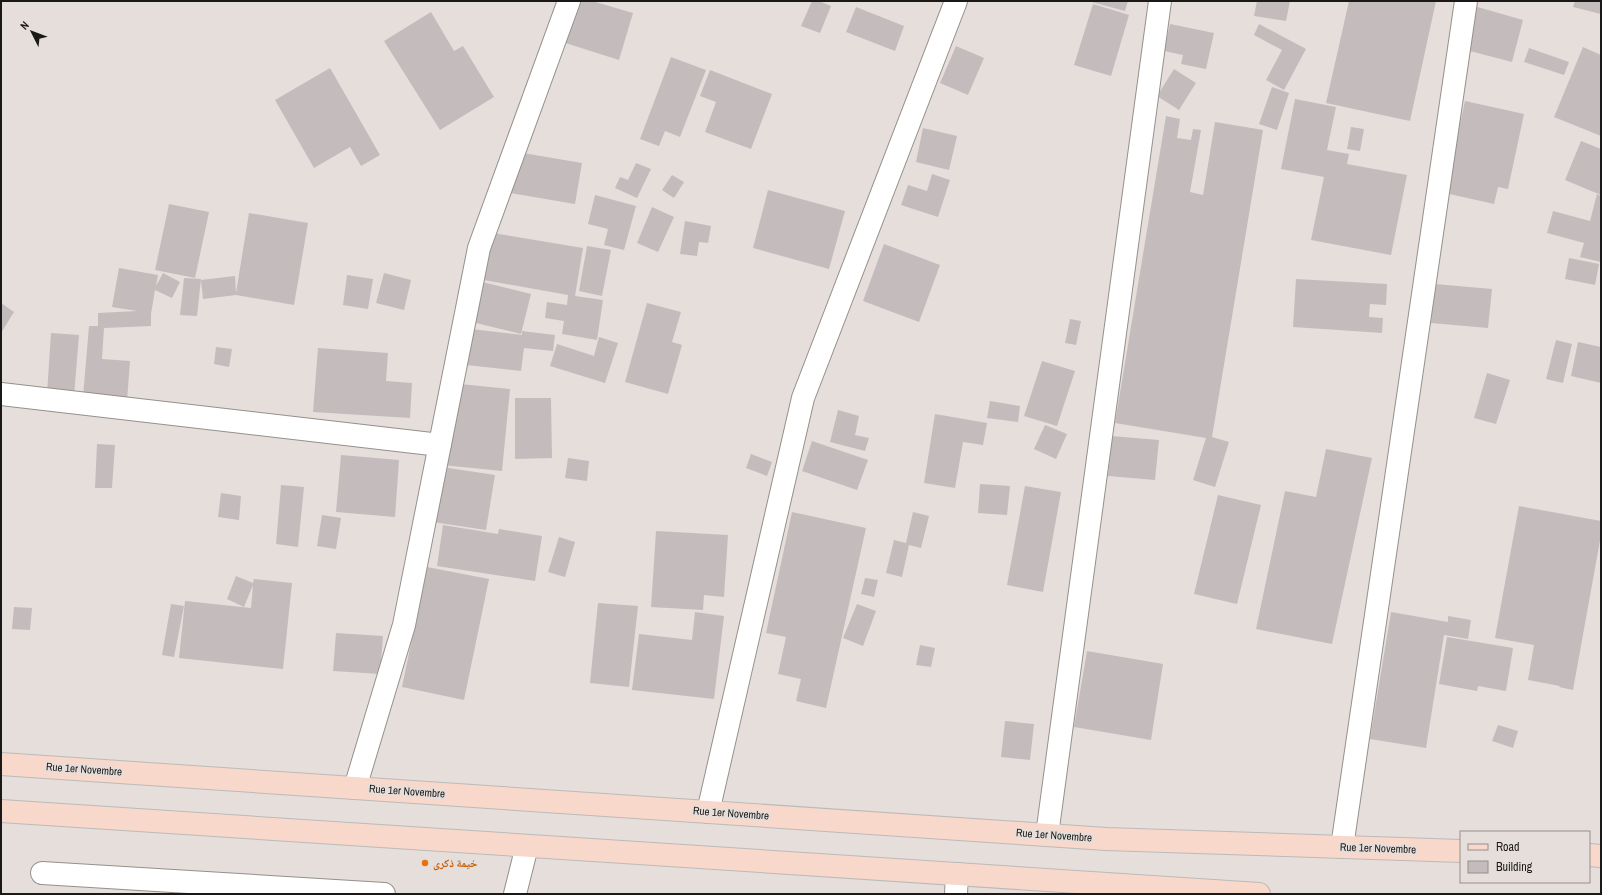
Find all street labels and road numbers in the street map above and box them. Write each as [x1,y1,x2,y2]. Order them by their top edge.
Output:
street label: Rue 1er Novembre [46,759,122,779]
street label: Rue 1er Novembre [369,781,445,801]
street label: Rue 1er Novembre [693,803,769,823]
street label: Rue 1er Novembre [1016,825,1092,845]
street label: Rue 1er Novembre [1340,840,1416,856]

